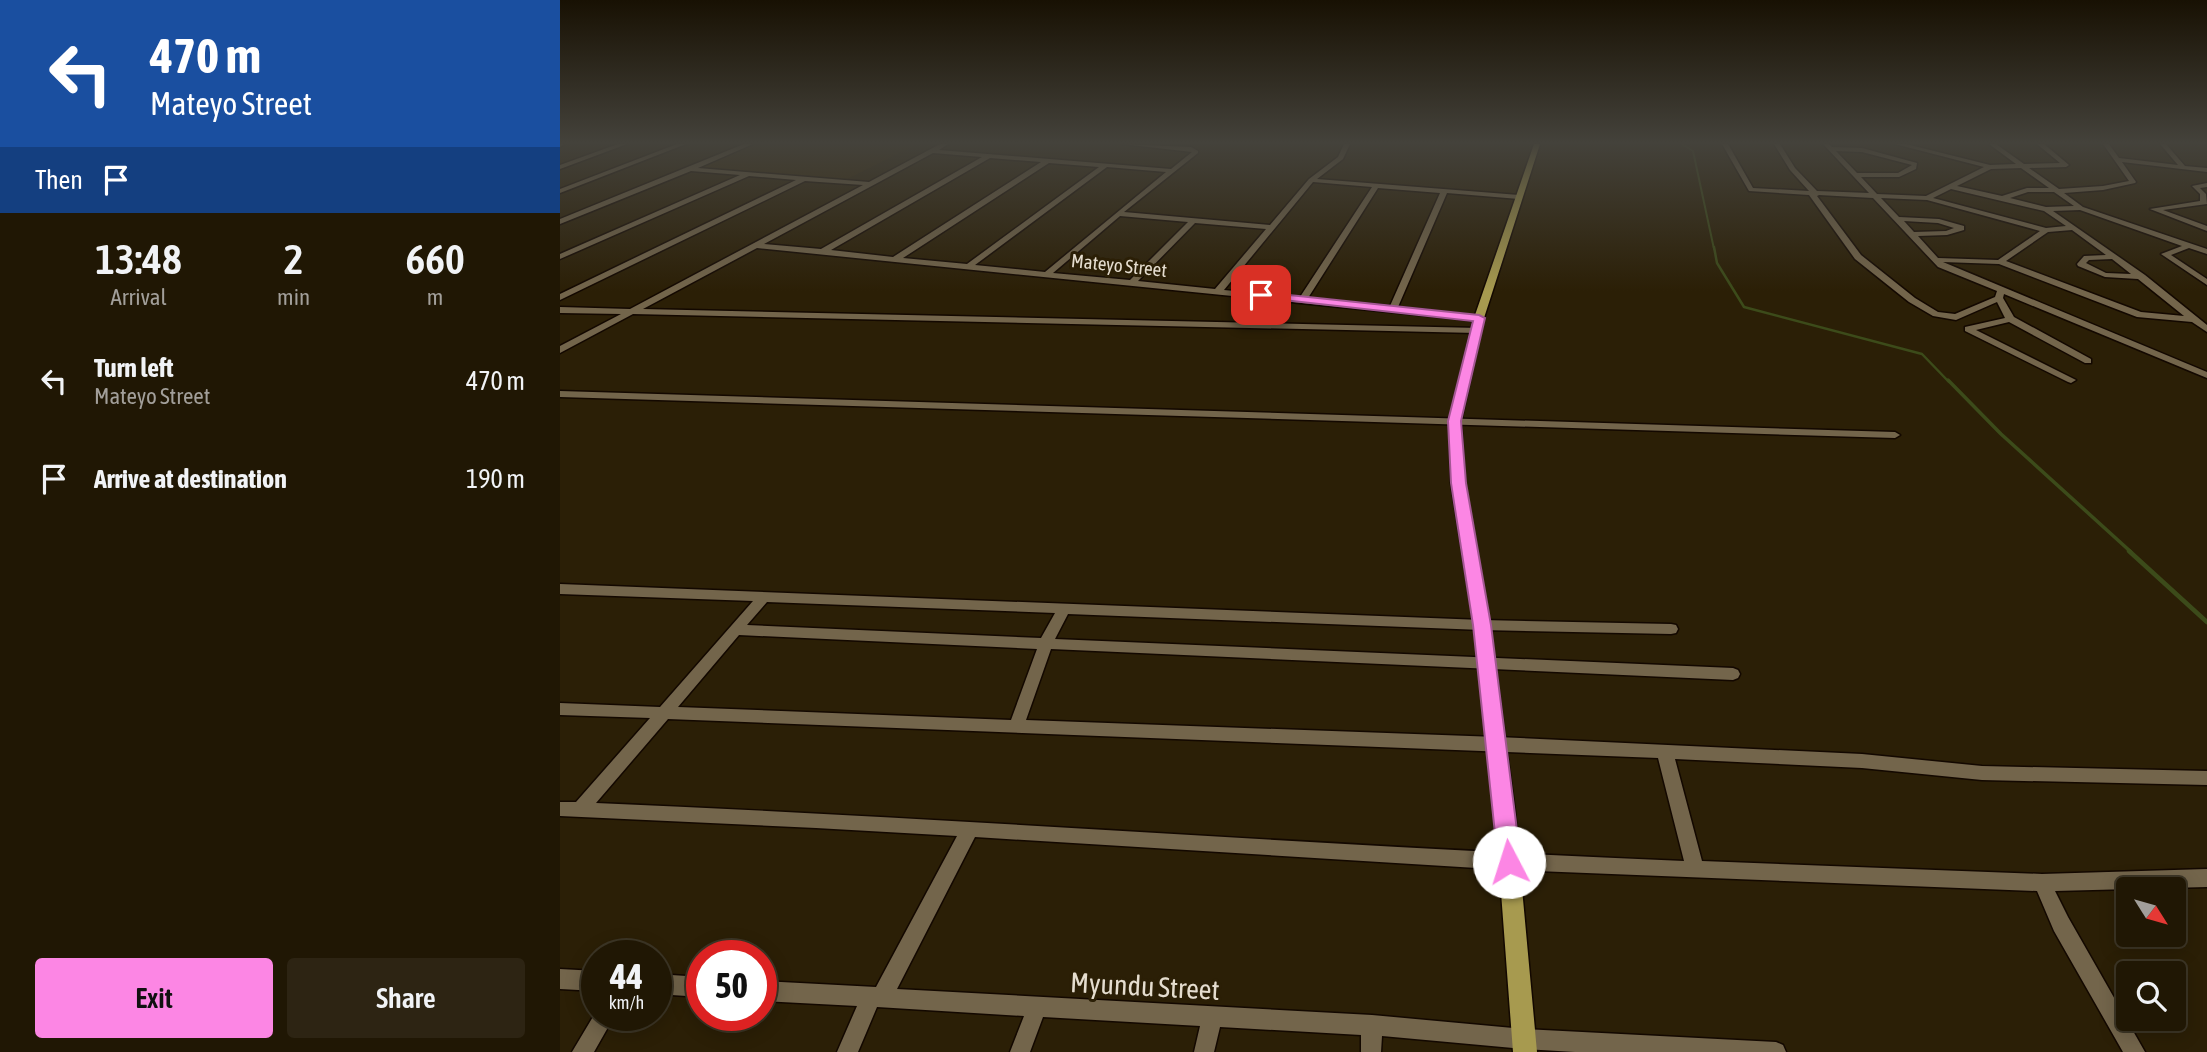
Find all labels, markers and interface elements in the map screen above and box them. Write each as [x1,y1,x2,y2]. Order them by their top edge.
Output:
text: 470 m [150,27,261,83]
icon: left [35,28,126,119]
text: Mateyo Street [150,85,312,122]
icon: arrive [97,161,135,199]
text: Then [35,165,83,195]
text: 13:48 [95,235,182,283]
text: 2 [284,235,303,283]
text: 660 [405,235,465,283]
street label: Mateyo Street [1070,249,1168,281]
pin [1231,265,1291,325]
icon: arrive [1242,276,1280,314]
text: Arrival [110,284,167,310]
text: min [277,284,310,310]
text: m [427,284,443,310]
text: Turn left [94,353,174,383]
icon: left [35,362,73,400]
text: 470 m [466,366,525,396]
text: Mateyo Street [94,383,210,409]
icon: arrive [35,460,73,498]
text: Arrive at destination [94,464,287,494]
text: 190 m [466,464,525,494]
position arrow [1472,825,1546,899]
north arrow [2116,877,2186,947]
map controls [2116,877,2186,1031]
speed limit sign: 50 [686,940,777,1031]
text: 44 [610,956,643,996]
button: Exit [35,958,273,1038]
button: Share [287,958,525,1038]
button: search [2116,961,2186,1031]
street label: Myundu Street [1070,966,1220,1006]
text: km/h [609,992,644,1013]

